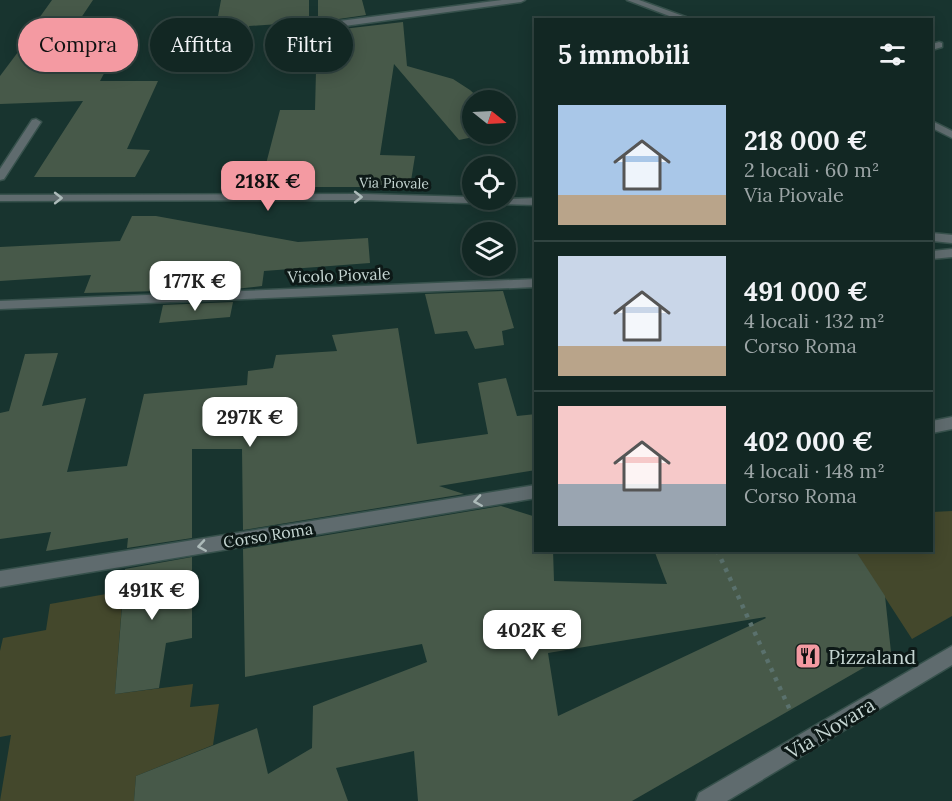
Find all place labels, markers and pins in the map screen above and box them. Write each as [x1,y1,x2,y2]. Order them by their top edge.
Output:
pin: 218K € [219,161,317,212]
pin: 177K € [146,261,244,312]
pin: 297K € [201,397,299,448]
pin: 491K € [103,570,201,621]
pin: 402K € [483,610,581,661]
restaurant icon: Pizzaland [793,641,823,671]
place label: Pizzaland [828,644,916,669]

